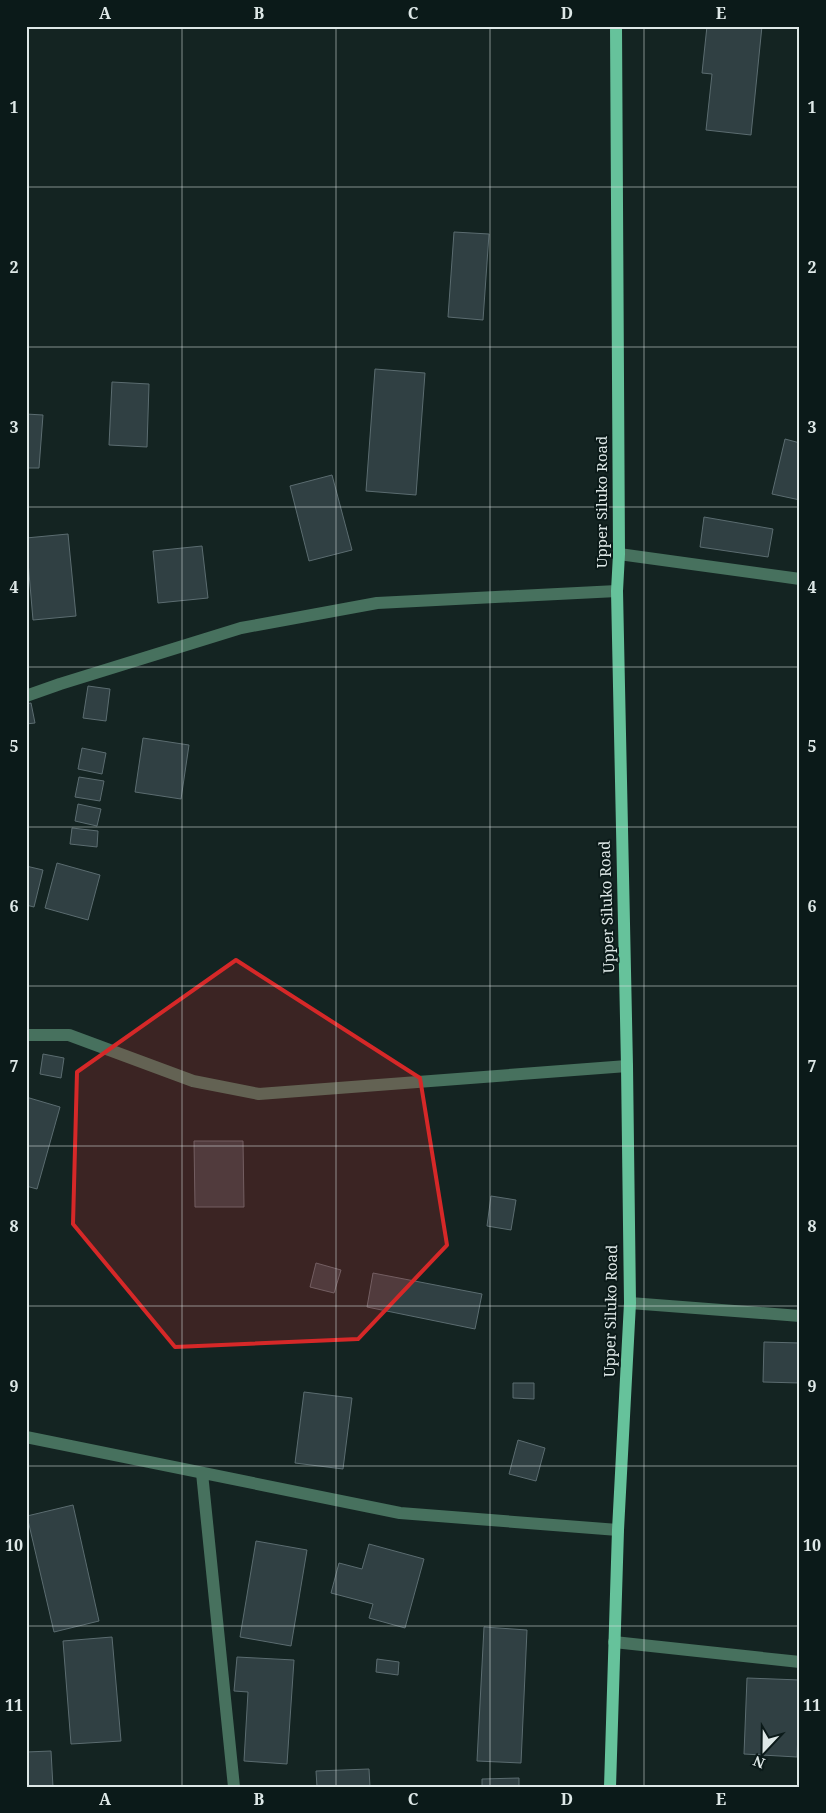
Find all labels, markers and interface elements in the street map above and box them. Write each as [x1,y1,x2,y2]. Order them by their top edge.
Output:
text: A [99,2,112,24]
text: B [254,2,265,24]
text: C [408,2,419,24]
text: D [561,2,573,24]
text: E [716,2,726,24]
text: 1 [9,96,19,118]
text: 1 [807,96,817,118]
text: 2 [9,256,19,278]
text: 2 [807,256,817,278]
text: 3 [9,416,19,438]
text: 3 [807,416,817,438]
street label: Upper Siluko Road [591,436,611,568]
text: 4 [9,576,19,598]
text: 4 [807,576,817,598]
text: 5 [9,735,19,757]
text: 5 [807,735,817,757]
street label: Upper Siluko Road [594,840,618,974]
text: 6 [9,895,19,917]
text: 6 [807,895,817,917]
text: 7 [9,1055,19,1077]
text: 7 [807,1055,817,1077]
text: 8 [9,1215,19,1237]
text: 8 [807,1215,817,1237]
street label: Upper Siluko Road [599,1245,621,1377]
text: 9 [9,1375,19,1397]
text: 9 [807,1375,817,1397]
text: 10 [5,1534,23,1556]
text: 10 [803,1534,821,1556]
text: 11 [5,1694,23,1716]
text: 11 [803,1694,821,1716]
north arrow [738,1726,788,1776]
text: N [750,1752,768,1773]
text: A [99,1788,112,1810]
text: B [254,1788,265,1810]
text: C [408,1788,419,1810]
text: D [561,1788,573,1810]
text: E [716,1788,726,1810]

